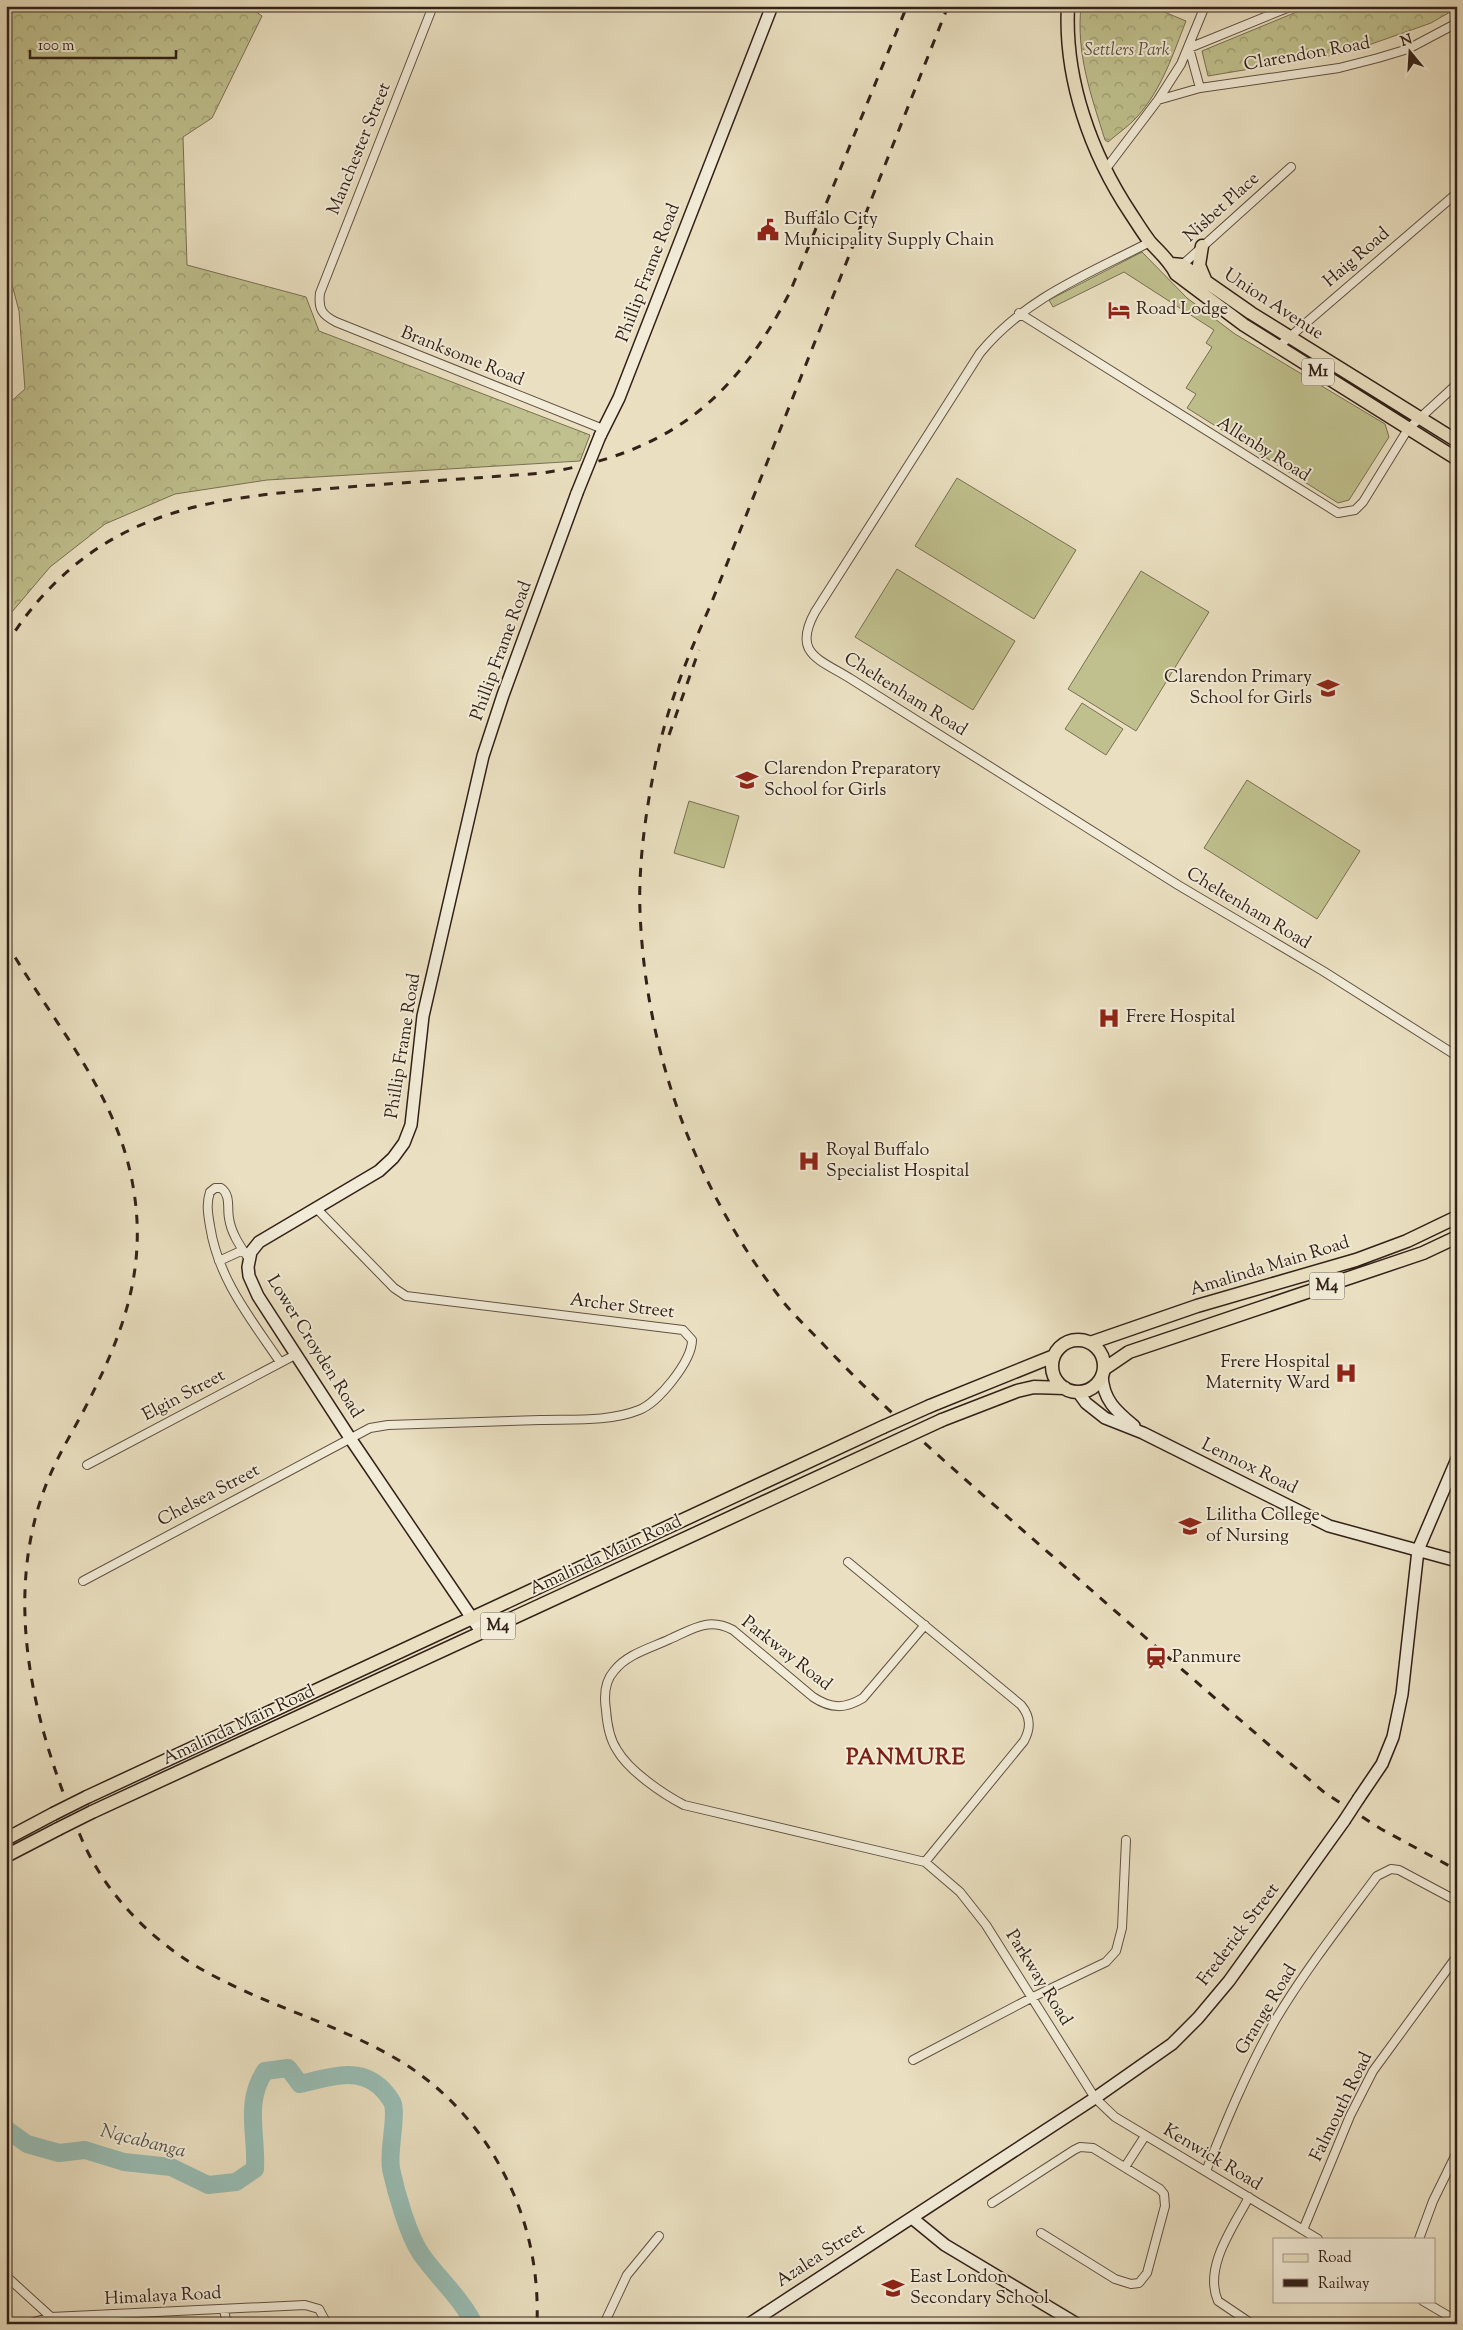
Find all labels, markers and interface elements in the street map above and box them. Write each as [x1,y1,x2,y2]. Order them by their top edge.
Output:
scale bar [30,28,176,60]
north arrow [1386,28,1436,78]
text: N [1398,30,1415,53]
street label: Clarendon Road [1242,31,1372,79]
text: 100 m [38,36,75,57]
park label: Settlers Park [1084,38,1170,64]
street label: Manchester Street [322,79,398,219]
street label: Nisbet Place [1178,167,1266,249]
street label: Phillip Frame Road [611,200,687,346]
place label: Buffalo City Municipality Supply Chain [784,207,995,254]
public building icon: Buffalo City Municipality Supply Chain [755,217,781,243]
street label: Haig Road [1318,222,1396,294]
street label: Union Avenue [1218,263,1328,347]
hotel icon: Road Lodge [1106,297,1132,323]
place label: Road Lodge [1136,297,1228,323]
street label: Branksome Road [396,320,528,394]
road number: M1 [1302,358,1334,386]
street label: Allenby Road [1211,411,1315,489]
street label: Phillip Frame Road [465,578,539,724]
street label: Cheltenham Road [838,647,972,743]
place label: Clarendon Primary School for Girls [1164,665,1312,712]
school or university icon: Clarendon Primary School for Girls [1315,675,1341,701]
place label: Clarendon Preparatory School for Girls [764,757,941,804]
school or university icon: Clarendon Preparatory School for Girls [734,767,760,793]
street label: Cheltenham Road [1181,861,1315,957]
street label: Phillip Frame Road [380,971,428,1121]
hospital icon: Frere Hospital [1096,1005,1122,1031]
place label: Frere Hospital [1126,1005,1235,1031]
place label: Royal Buffalo Specialist Hospital [826,1138,970,1185]
hospital icon: Royal Buffalo Specialist Hospital [796,1148,822,1174]
street label: Amalinda Main Road [1187,1230,1353,1304]
street label: Lower Croyden Road [259,1270,369,1424]
road number: M4 [1310,1272,1344,1300]
street label: Archer Street [568,1288,676,1326]
place label: Frere Hospital Maternity Ward [1206,1350,1330,1397]
hospital icon: Frere Hospital Maternity Ward [1333,1360,1359,1386]
street label: Elgin Street [138,1363,230,1429]
street label: Lennox Road [1196,1432,1302,1502]
street label: Chelsea Street [153,1458,265,1534]
place label: Lilitha College of Nursing [1206,1503,1320,1550]
street label: Amalinda Main Road [525,1509,687,1603]
school or university icon: Lilitha College of Nursing [1177,1513,1203,1539]
street label: Parkway Road [735,1610,837,1698]
road number: M4 [480,1612,516,1640]
station icon: Panmure [1143,1645,1169,1671]
place label: Panmure [1172,1645,1241,1671]
street label: Amalinda Main Road [158,1679,320,1773]
district label: PANMURE [846,1743,966,1775]
street label: Frederick Street [1192,1878,1286,1992]
street label: Parkway Road [998,1925,1078,2031]
street label: Grange Road [1230,1960,1304,2060]
street label: Falmouth Road [1304,2048,1380,2166]
water label: Nqcabanga [97,2118,189,2166]
street label: Kenwick Road [1158,2118,1266,2198]
street label: Azalea Street [771,2217,871,2295]
legend [1273,2238,1436,2302]
text: Road [1318,2248,1352,2269]
place label: East London Secondary School [910,2265,1049,2312]
text: Railway [1318,2274,1370,2295]
school or university icon: East London Secondary School [880,2275,906,2301]
street label: Himalaya Road [104,2281,222,2313]

